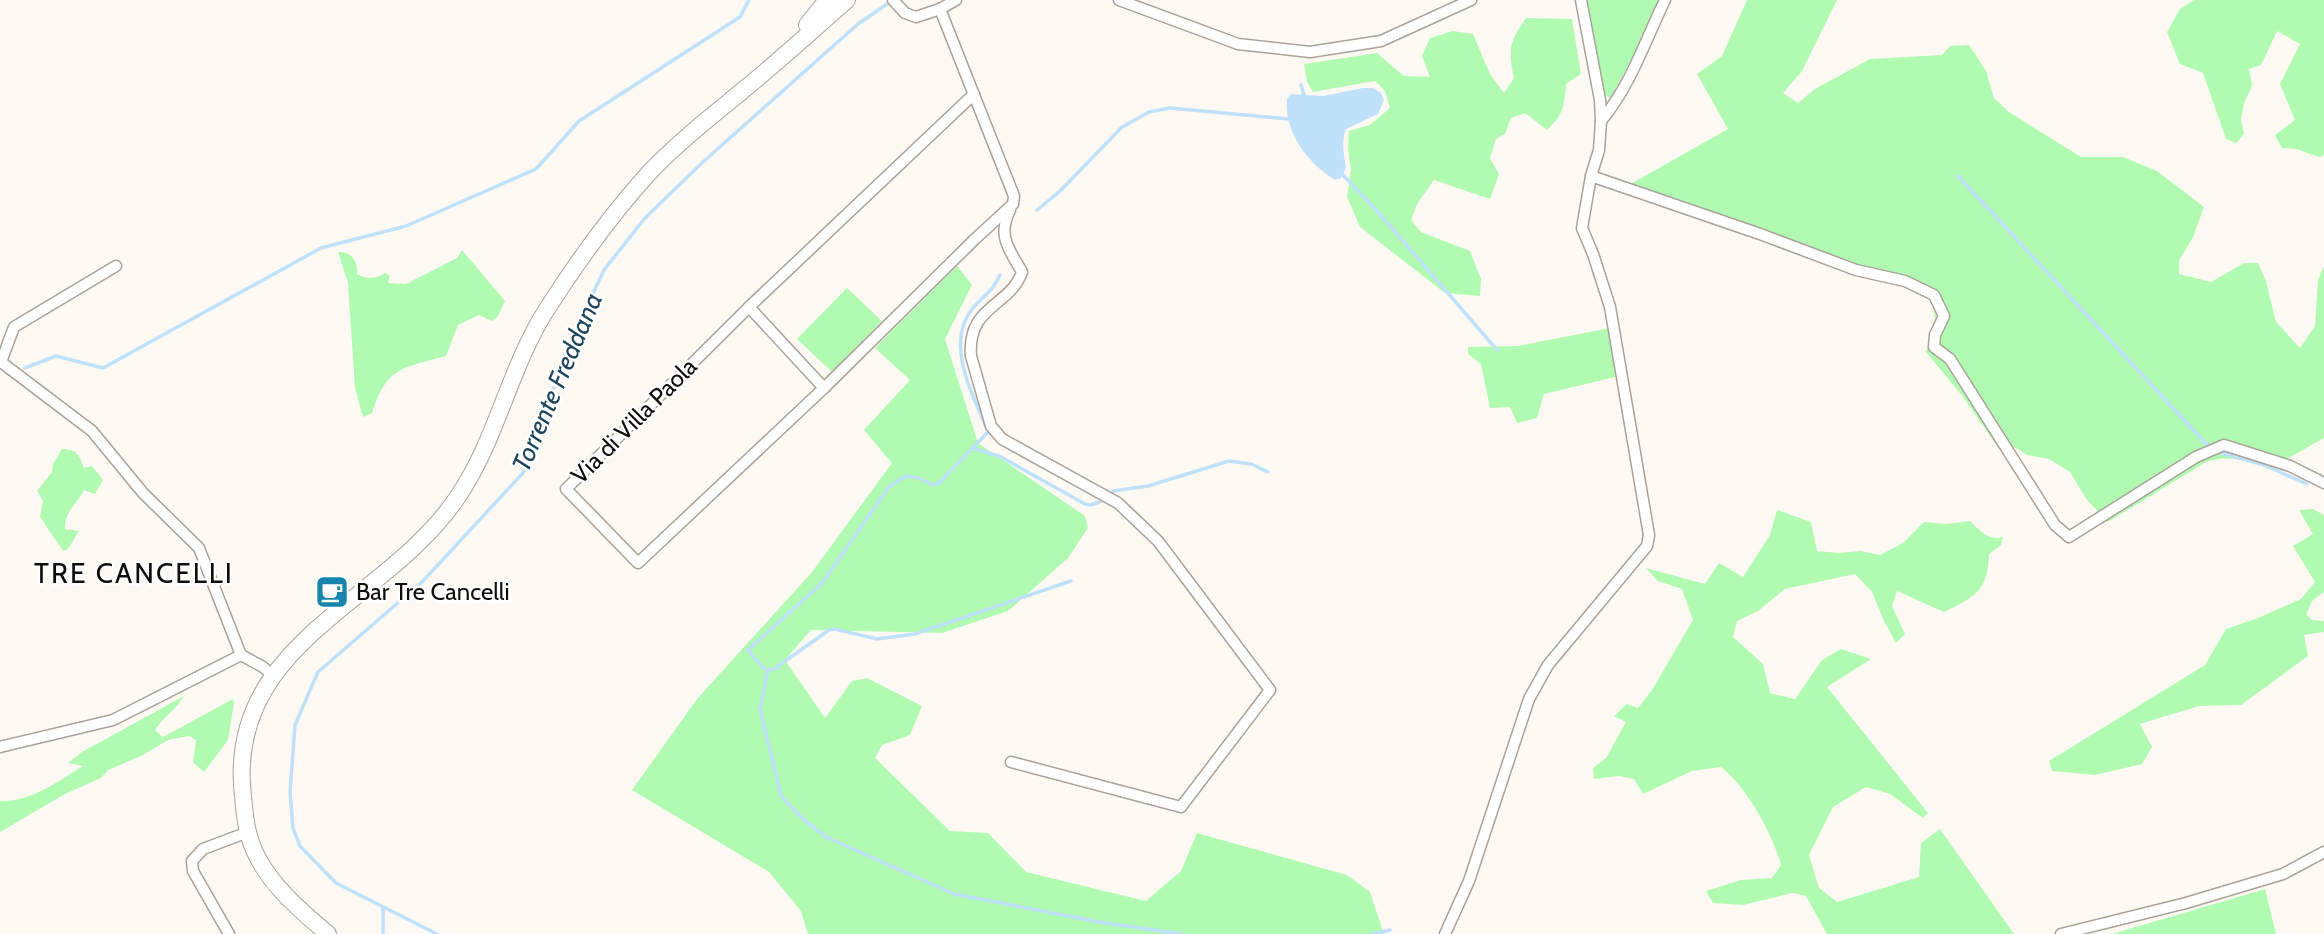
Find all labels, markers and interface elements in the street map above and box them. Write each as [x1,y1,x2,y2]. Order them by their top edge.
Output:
water label: Torrente Freddana [505,288,609,476]
street label: Via di Villa Paola [565,351,703,490]
district label: TRE CANCELLI [34,556,234,590]
cafe icon: Bar Tre Cancelli [313,573,351,611]
place label: Bar Tre Cancelli [356,577,510,606]

